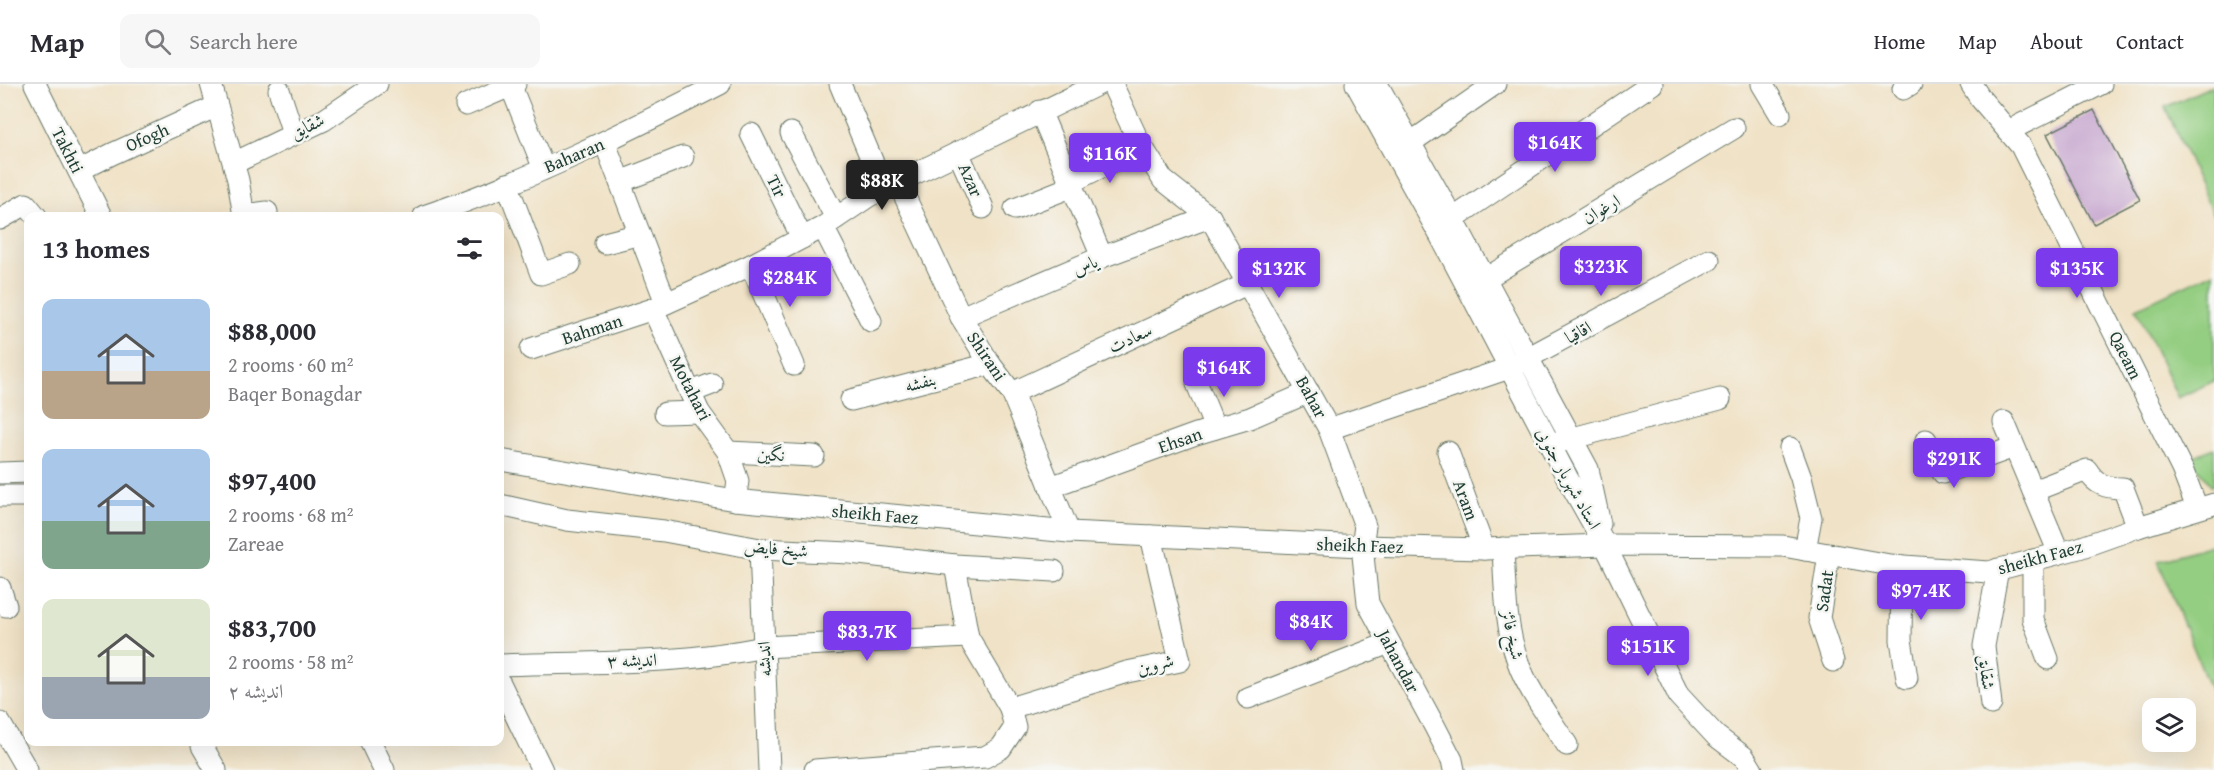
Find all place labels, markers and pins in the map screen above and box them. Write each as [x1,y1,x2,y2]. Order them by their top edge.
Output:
pin: $164K [1513,122,1597,173]
pin: $116K [1068,133,1152,184]
pin: $88K [846,160,918,211]
pin: $323K [1559,246,1643,297]
pin: $132K [1237,248,1321,299]
pin: $135K [2035,248,2119,299]
pin: $284K [748,257,832,308]
pin: $164K [1182,347,1266,398]
pin: $291K [1912,438,1996,489]
pin: $97.4K [1872,570,1970,621]
pin: $84K [1275,601,1347,652]
pin: $83.7K [818,611,916,662]
pin: $151K [1606,626,1690,677]

